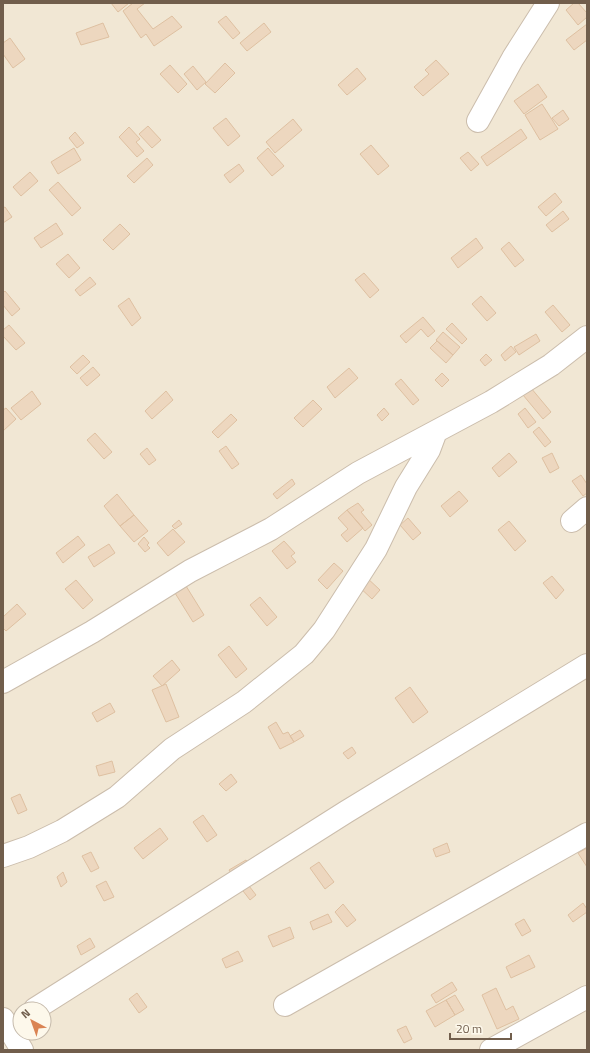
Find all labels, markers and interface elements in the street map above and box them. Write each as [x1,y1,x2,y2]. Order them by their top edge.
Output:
north arrow [12,1001,52,1041]
text: N [17,1005,34,1022]
scale bar [450,1015,511,1041]
text: 20 m [456,1019,482,1038]

